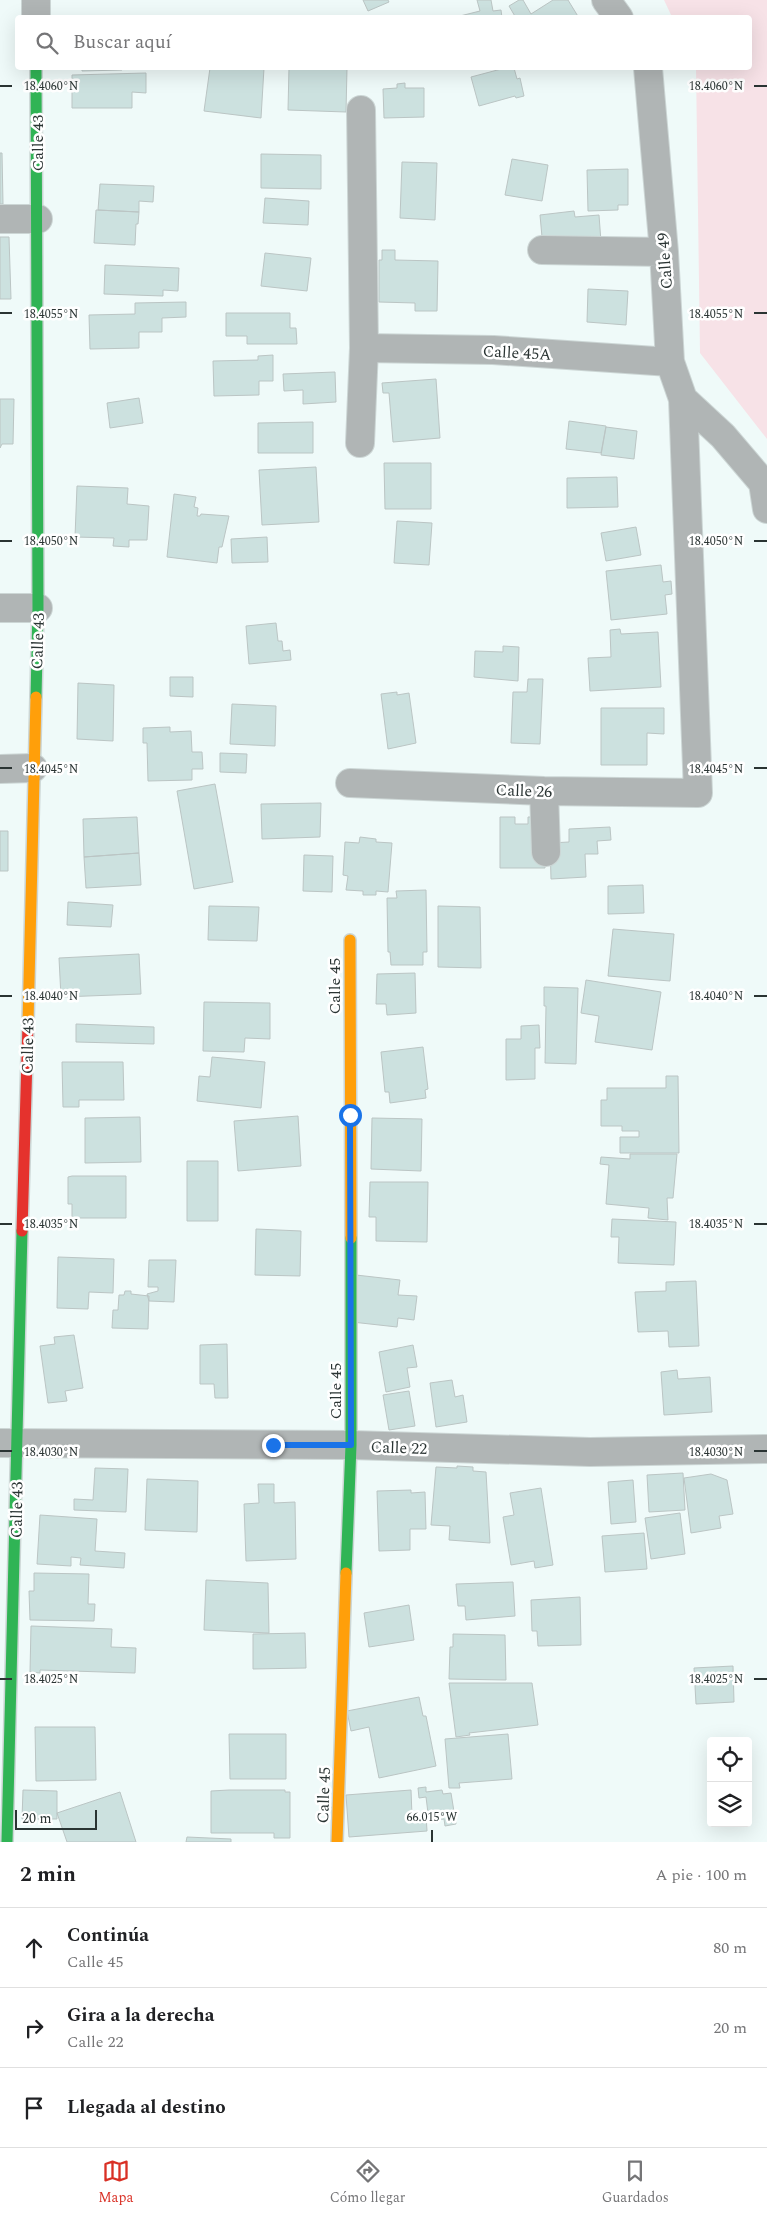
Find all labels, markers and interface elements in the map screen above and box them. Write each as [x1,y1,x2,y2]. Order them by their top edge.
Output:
search box [15,15,752,70]
text: Buscar aquí [73,28,172,57]
icon: search [33,29,61,57]
text: 18.4060°N [24,77,78,96]
text: 18.4060°N [689,77,743,96]
street label: Calle 43 [26,115,50,171]
street label: Calle 49 [651,232,679,290]
text: 18.4055°N [24,305,78,324]
text: 18.4055°N [689,305,743,324]
street label: Calle 45A [482,339,552,367]
text: 18.4050°N [24,532,78,551]
text: 18.4050°N [689,532,743,551]
street label: Calle 43 [25,612,51,670]
text: 18.4045°N [24,760,78,779]
text: 18.4045°N [689,760,743,779]
street label: Calle 26 [495,778,553,804]
street label: Calle 45 [323,958,347,1014]
text: 18.4040°N [24,987,78,1006]
text: 18.4040°N [689,987,743,1006]
street label: Calle 43 [16,1018,40,1074]
route start [339,1104,362,1127]
text: 18.4035°N [24,1215,78,1234]
text: 18.4035°N [689,1215,743,1234]
street label: Calle 45 [324,1363,348,1419]
route end [262,1434,285,1457]
street label: Calle 22 [370,1435,428,1461]
text: 18.4030°N [24,1443,78,1462]
text: 18.4030°N [689,1443,743,1462]
street label: Calle 43 [5,1482,29,1538]
text: 18.4025°N [24,1670,78,1689]
text: 18.4025°N [689,1670,743,1689]
map controls [707,1737,752,1827]
button: locate [707,1737,752,1782]
street label: Calle 45 [311,1766,337,1824]
button: layers [707,1782,752,1827]
scale bar [15,1807,98,1830]
text: 20 m [22,1808,52,1829]
text: 66.015°W [407,1808,458,1827]
text: 2 min [20,1859,76,1891]
text: A pie · 100 m [655,1863,747,1887]
text: Continúa [67,1921,149,1950]
icon: ahead [20,1934,48,1962]
text: 80 m [713,1936,747,1960]
text: Calle 45 [67,1950,124,1974]
text: Gira a la derecha [67,2001,214,2030]
icon: right [20,2014,48,2042]
text: 20 m [713,2016,747,2040]
text: Calle 22 [67,2030,124,2054]
text: Llegada al destino [67,2093,226,2122]
icon: arrive [20,2094,48,2122]
tab: Mapa [98,2157,133,2208]
tab: Cómo llegar [330,2157,405,2208]
tab: Guardados [602,2157,669,2208]

